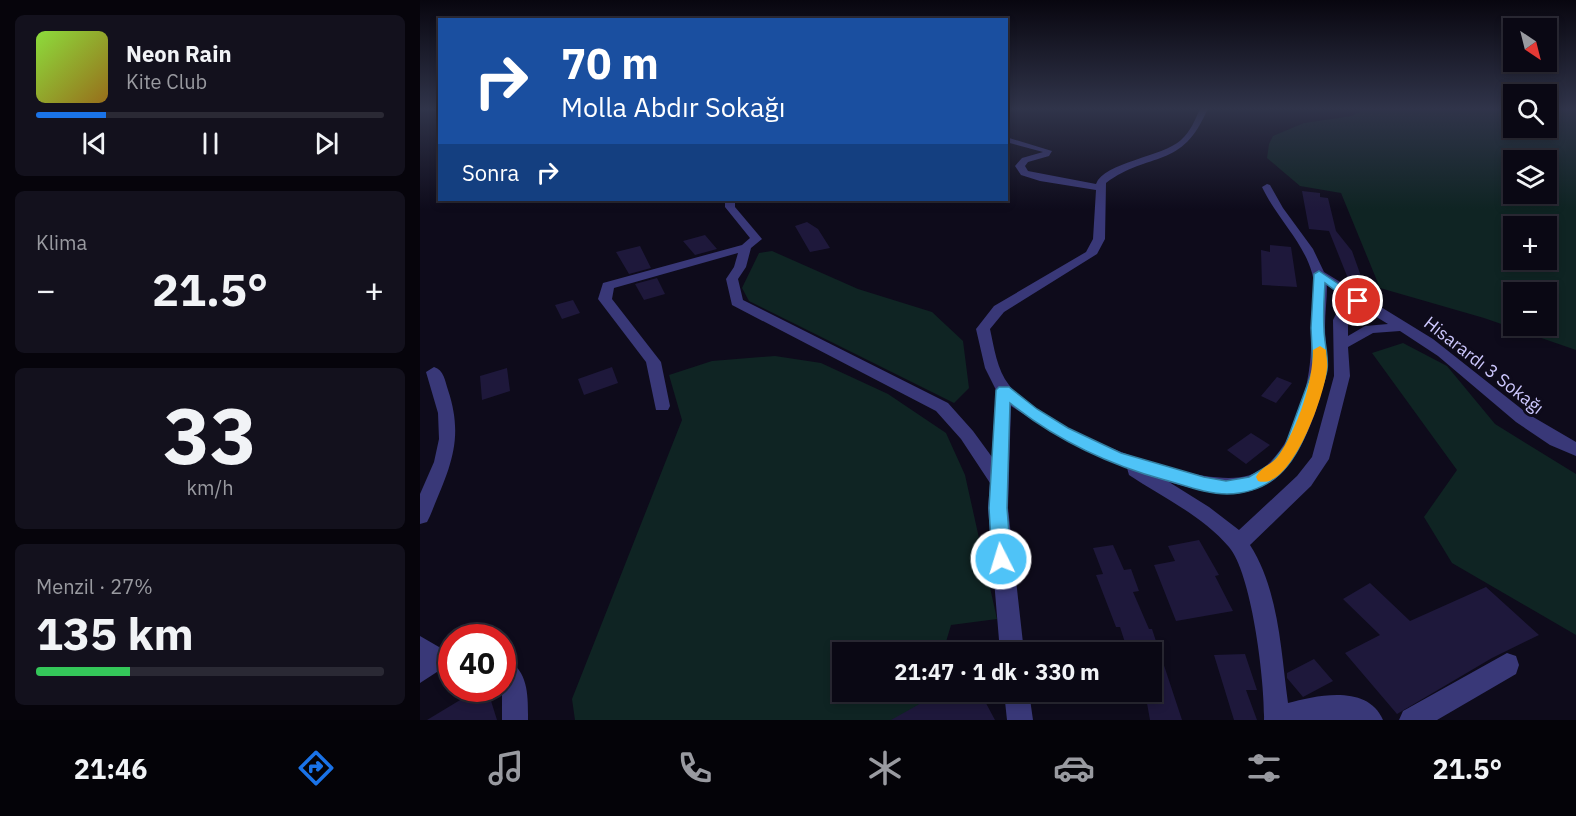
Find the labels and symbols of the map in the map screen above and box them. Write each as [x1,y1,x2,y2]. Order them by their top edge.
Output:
north arrow [1503,18,1557,72]
pin [1332,275,1383,326]
street label: Hisarardı 3 Sokağı [1419,311,1549,419]
position arrow [969,527,1033,591]
speed limit sign: 40 [438,624,516,702]

